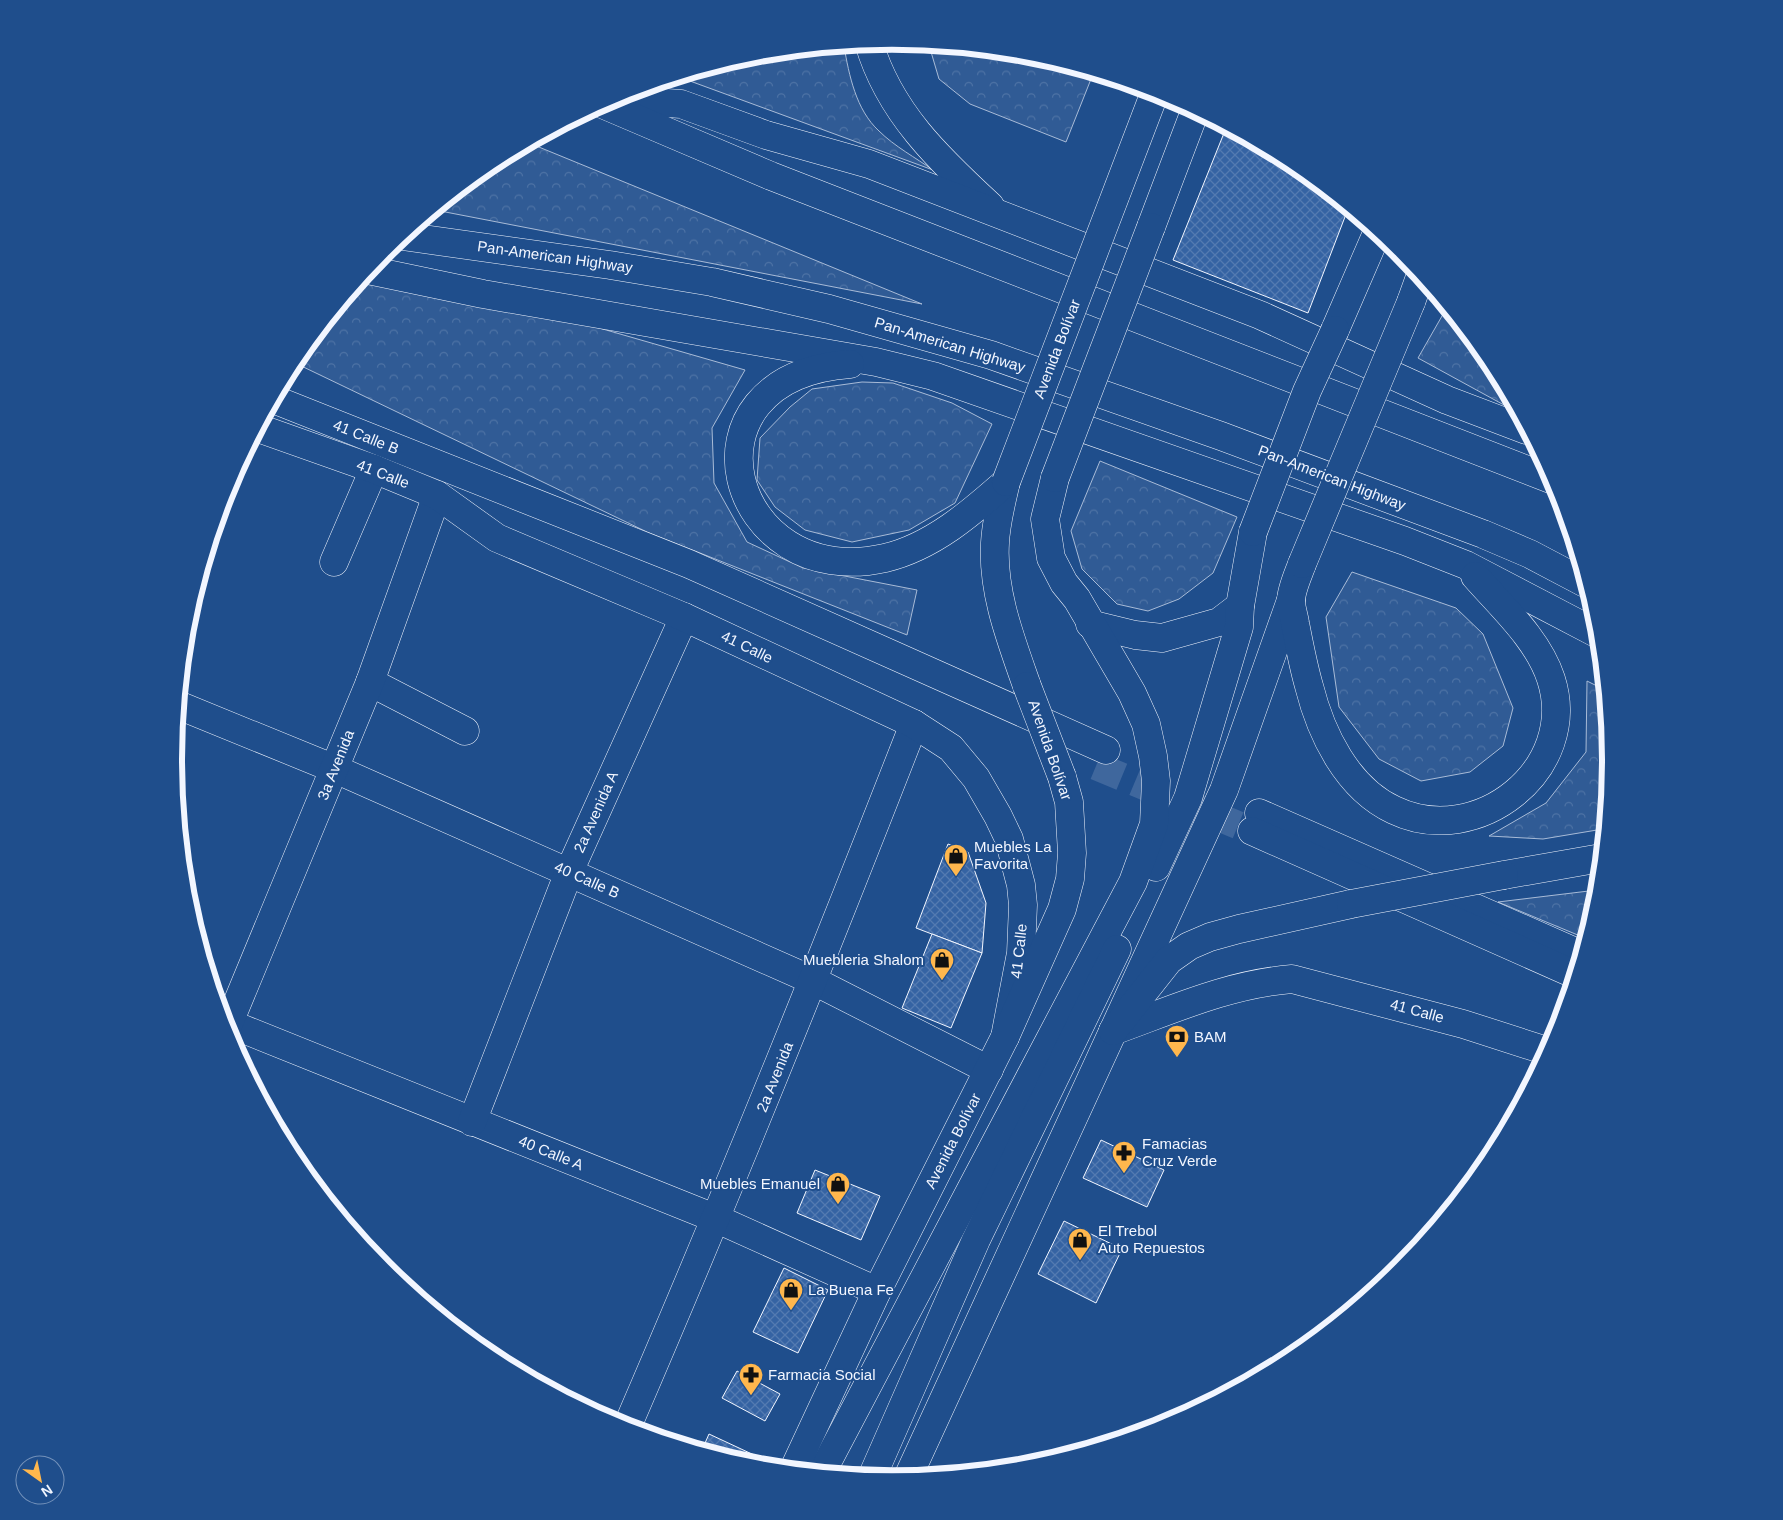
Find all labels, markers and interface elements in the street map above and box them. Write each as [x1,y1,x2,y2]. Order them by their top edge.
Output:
street label: Pan-American Highway [476,237,634,276]
street label: Avenida Bolívar [1030,297,1083,401]
street label: Pan-American Highway [873,313,1028,376]
street label: 41 Calle B [331,416,401,457]
street label: Pan-American Highway [1256,442,1409,514]
street label: 41 Calle [354,456,412,491]
street label: 41 Calle [719,627,776,666]
street label: Avenida Bolívar [1025,698,1076,802]
street label: 3a Avenida [314,727,358,802]
street label: 2a Avenida A [570,768,621,855]
place label: Muebles La Favorita [974,838,1052,872]
shop icon: Muebles La Favorita [943,843,969,877]
street label: 40 Calle B [552,858,622,901]
street label: 41 Calle [1007,923,1030,979]
shop icon: Muebleria Shalom [929,947,955,981]
place label: Muebleria Shalom [803,951,924,968]
street label: 41 Calle [1388,995,1446,1026]
bank icon: BAM [1164,1024,1190,1058]
place label: BAM [1194,1028,1227,1045]
street label: 2a Avenida [753,1039,797,1114]
street label: Avenida Bolívar [921,1090,984,1191]
street label: 40 Calle A [516,1132,586,1173]
place label: Famacias Cruz Verde [1142,1135,1217,1169]
pharmacy icon: Famacias Cruz Verde [1111,1140,1137,1174]
shop icon: Muebles Emanuel [825,1171,851,1205]
place label: Muebles Emanuel [700,1175,820,1192]
place label: El Trebol Auto Repuestos [1098,1222,1205,1256]
shop icon: El Trebol Auto Repuestos [1067,1227,1093,1261]
shop icon: La Buena Fe [778,1277,804,1311]
place label: La Buena Fe [808,1281,894,1298]
pharmacy icon: Farmacia Social [738,1362,764,1396]
place label: Farmacia Social [768,1366,876,1383]
north arrow [15,1455,65,1505]
text: N [38,1481,56,1500]

